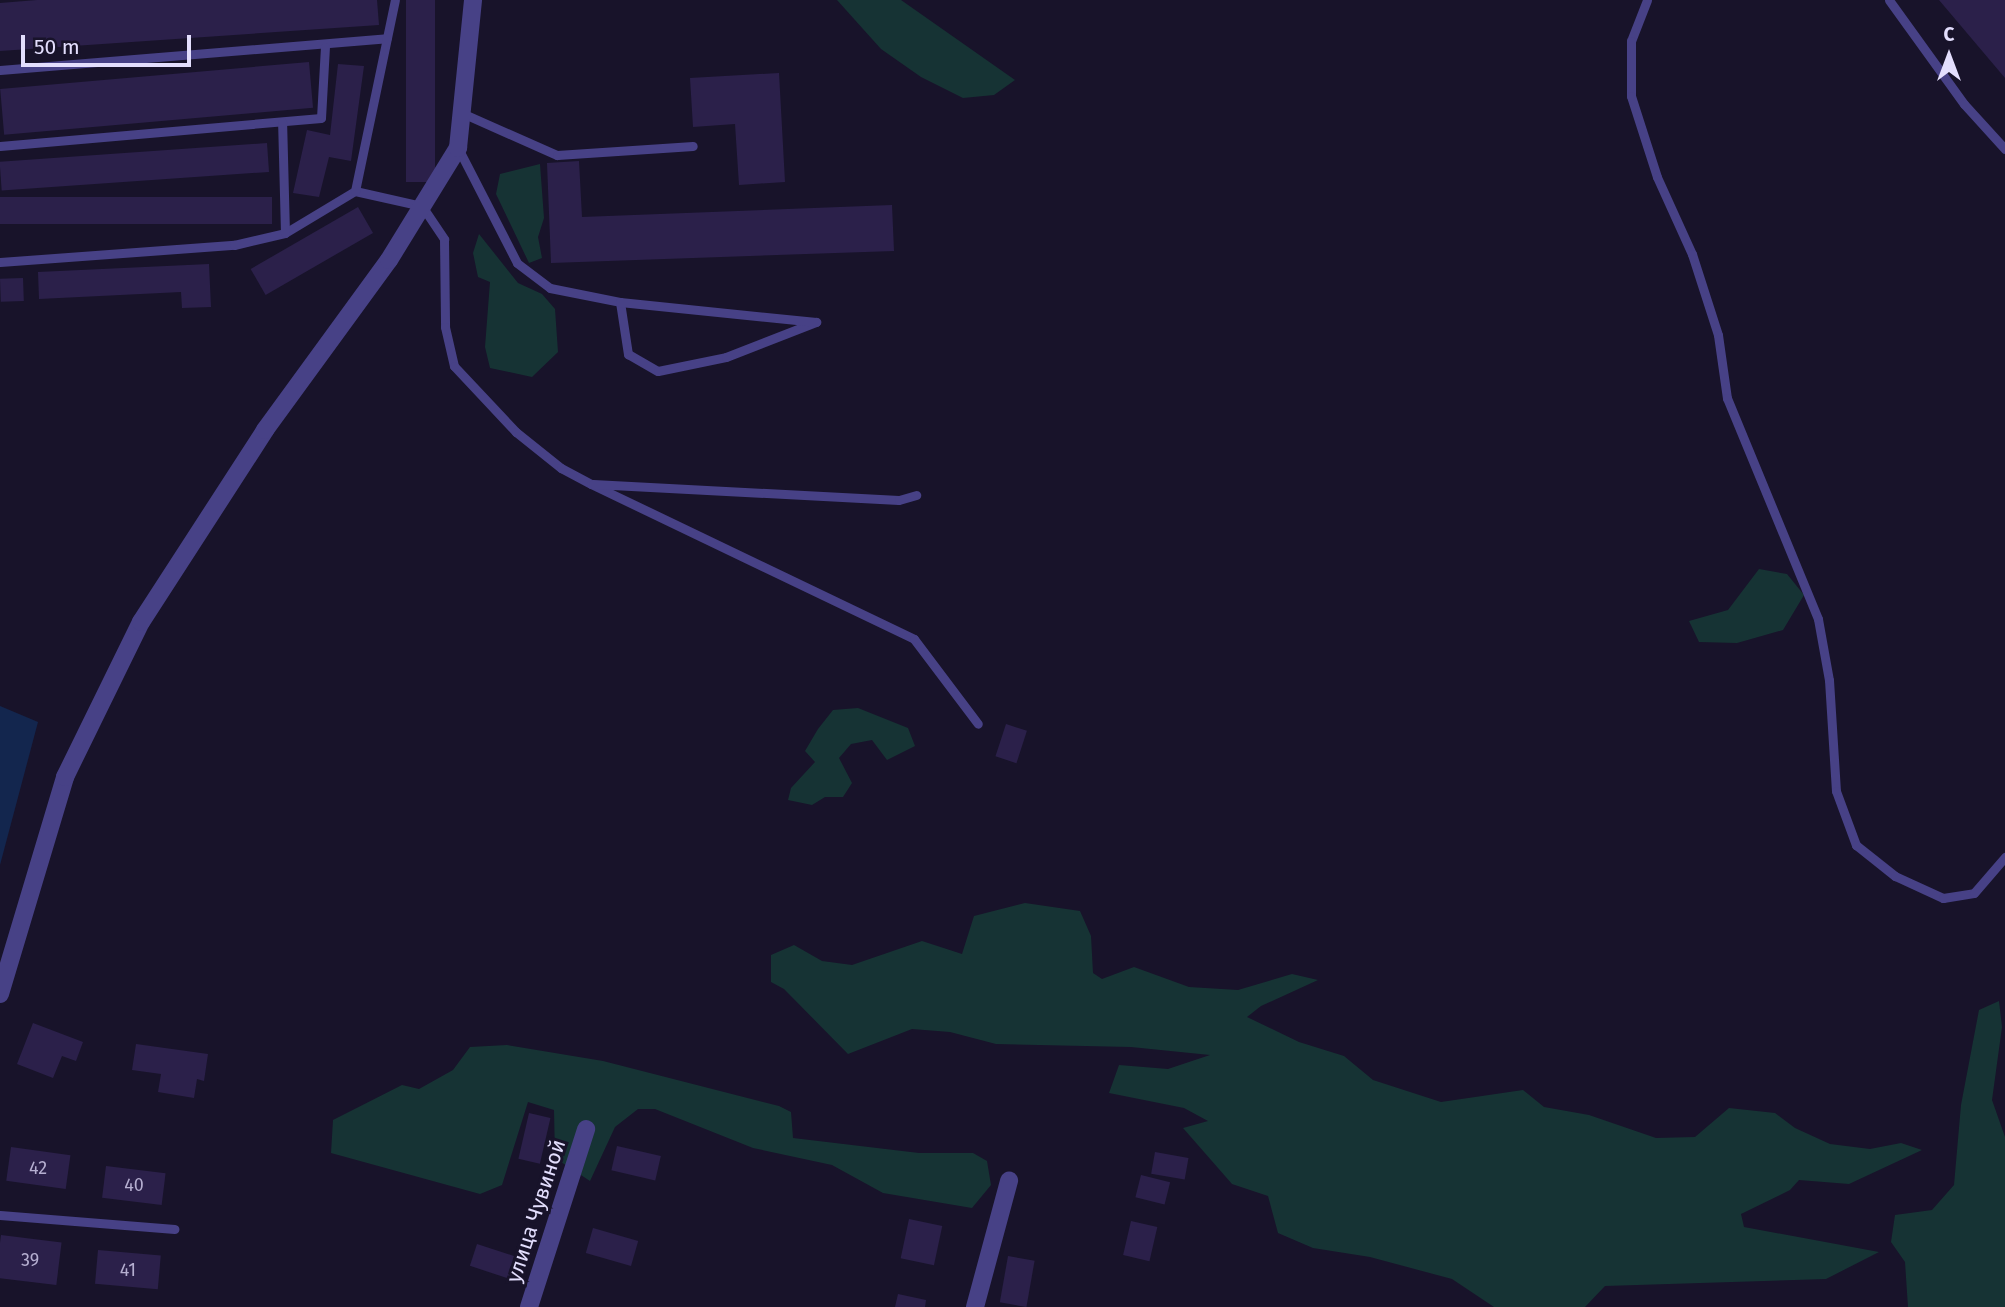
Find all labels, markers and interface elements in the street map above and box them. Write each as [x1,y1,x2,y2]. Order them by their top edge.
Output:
scale bar [24,21,194,65]
north arrow [1914,21,1984,91]
text: С [1944,23,1954,46]
text: 50 m [34,34,80,60]
street label: улица Чувиной [501,1136,571,1286]
house number: 42 [29,1157,47,1179]
house number: 40 [124,1174,144,1196]
house number: 39 [21,1249,39,1271]
house number: 41 [120,1259,136,1281]

